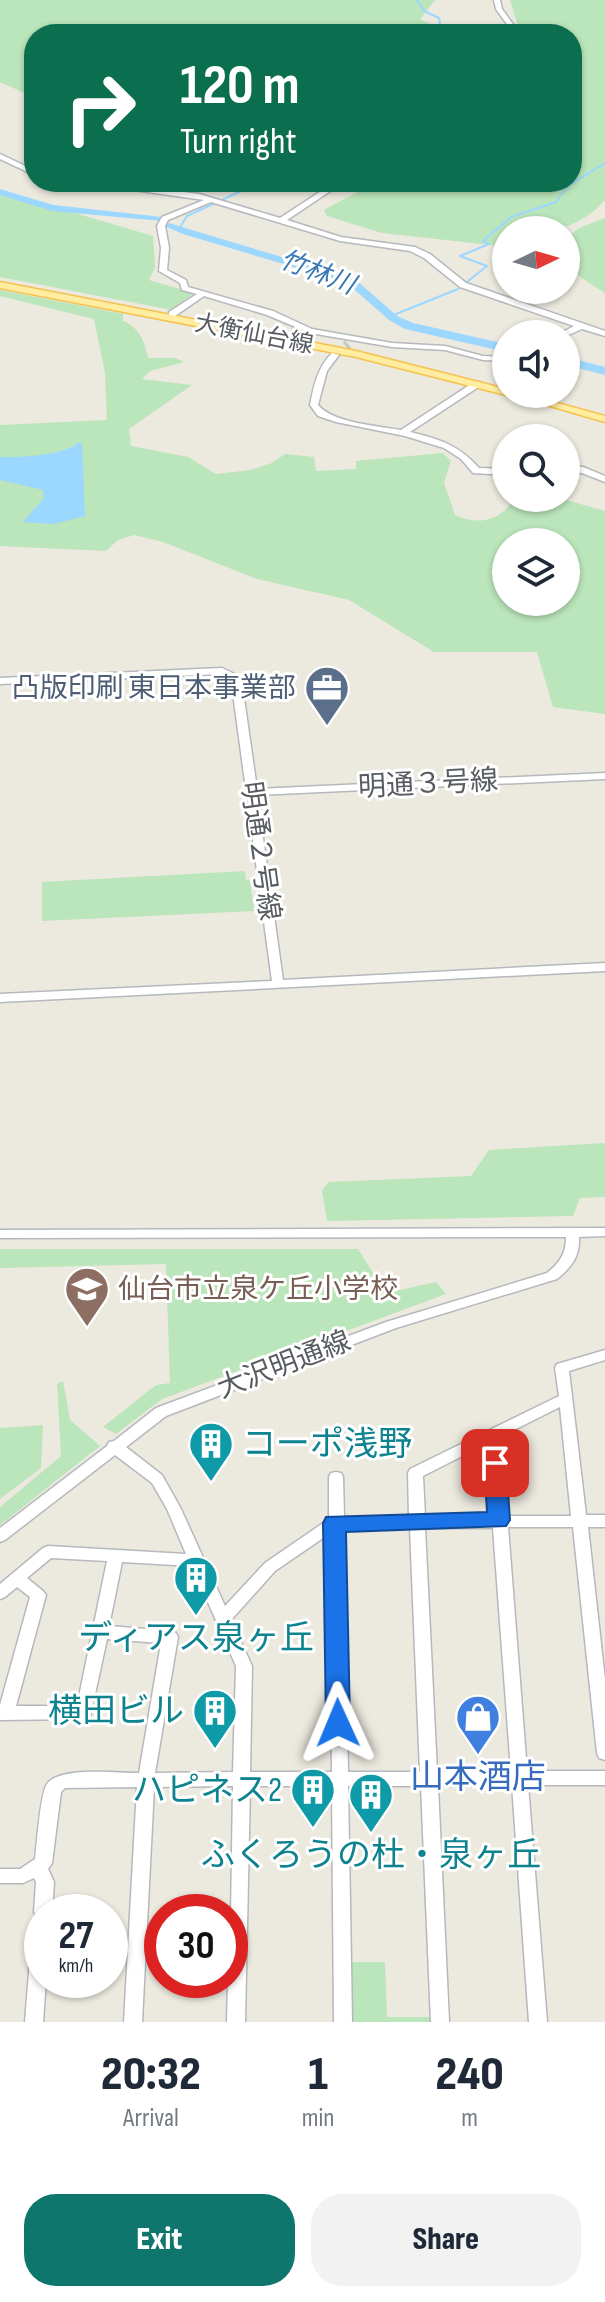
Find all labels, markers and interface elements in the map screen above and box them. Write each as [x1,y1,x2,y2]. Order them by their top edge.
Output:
text: 120 m [180,53,300,120]
icon: right [48,56,152,160]
text: Turn right [180,121,297,164]
north arrow [492,216,580,304]
map controls [492,216,580,616]
water label: 竹林川 [275,245,362,303]
street label: 大衡仙台線 [192,308,316,360]
button: sound [492,320,580,408]
button: search [492,424,580,512]
button: layers [492,528,580,616]
office icon: 凸版印刷 東日本事業部 [303,664,351,727]
place label: 凸版印刷 東日本事業部 [12,672,296,705]
street label: 明通３号線 [357,764,499,804]
street label: 明通２号線 [234,779,286,923]
school or university icon: 仙台市立泉ケ丘小学校 [63,1265,111,1328]
place label: 仙台市立泉ケ丘小学校 [118,1273,398,1306]
street label: 大沢明通線 [213,1325,355,1405]
building icon: コーポ浅野 [187,1420,235,1483]
place label: コーポ浅野 [242,1424,412,1465]
pin [461,1429,529,1497]
icon: arrive [473,1441,517,1485]
building icon: ディアス泉ヶ丘 [172,1554,220,1617]
place label: ディアス泉ヶ丘 [78,1618,314,1659]
position arrow [296,1681,380,1765]
building icon: 横田ビル [191,1687,239,1750]
place label: 横田ビル [48,1691,184,1732]
shop icon: 山本酒店 [454,1693,502,1756]
place label: 山本酒店 [410,1757,546,1798]
building icon: ハピネス2 [289,1766,337,1829]
place label: ハピネス2 [132,1770,282,1811]
building icon: ふくろうの杜・泉ヶ丘 [347,1771,395,1834]
place label: ふくろうの杜・泉ヶ丘 [201,1835,541,1876]
speed limit sign: 30 [144,1894,248,1998]
text: 27 [59,1912,93,1960]
text: km/h [59,1954,93,1978]
text: 20:32 [101,2046,201,2103]
text: 1 [308,2046,328,2103]
text: 240 [436,2046,504,2103]
text: Arrival [123,2103,179,2134]
text: min [302,2103,334,2134]
text: m [461,2103,478,2134]
button: Exit [24,2194,295,2286]
button: Share [311,2194,581,2286]

